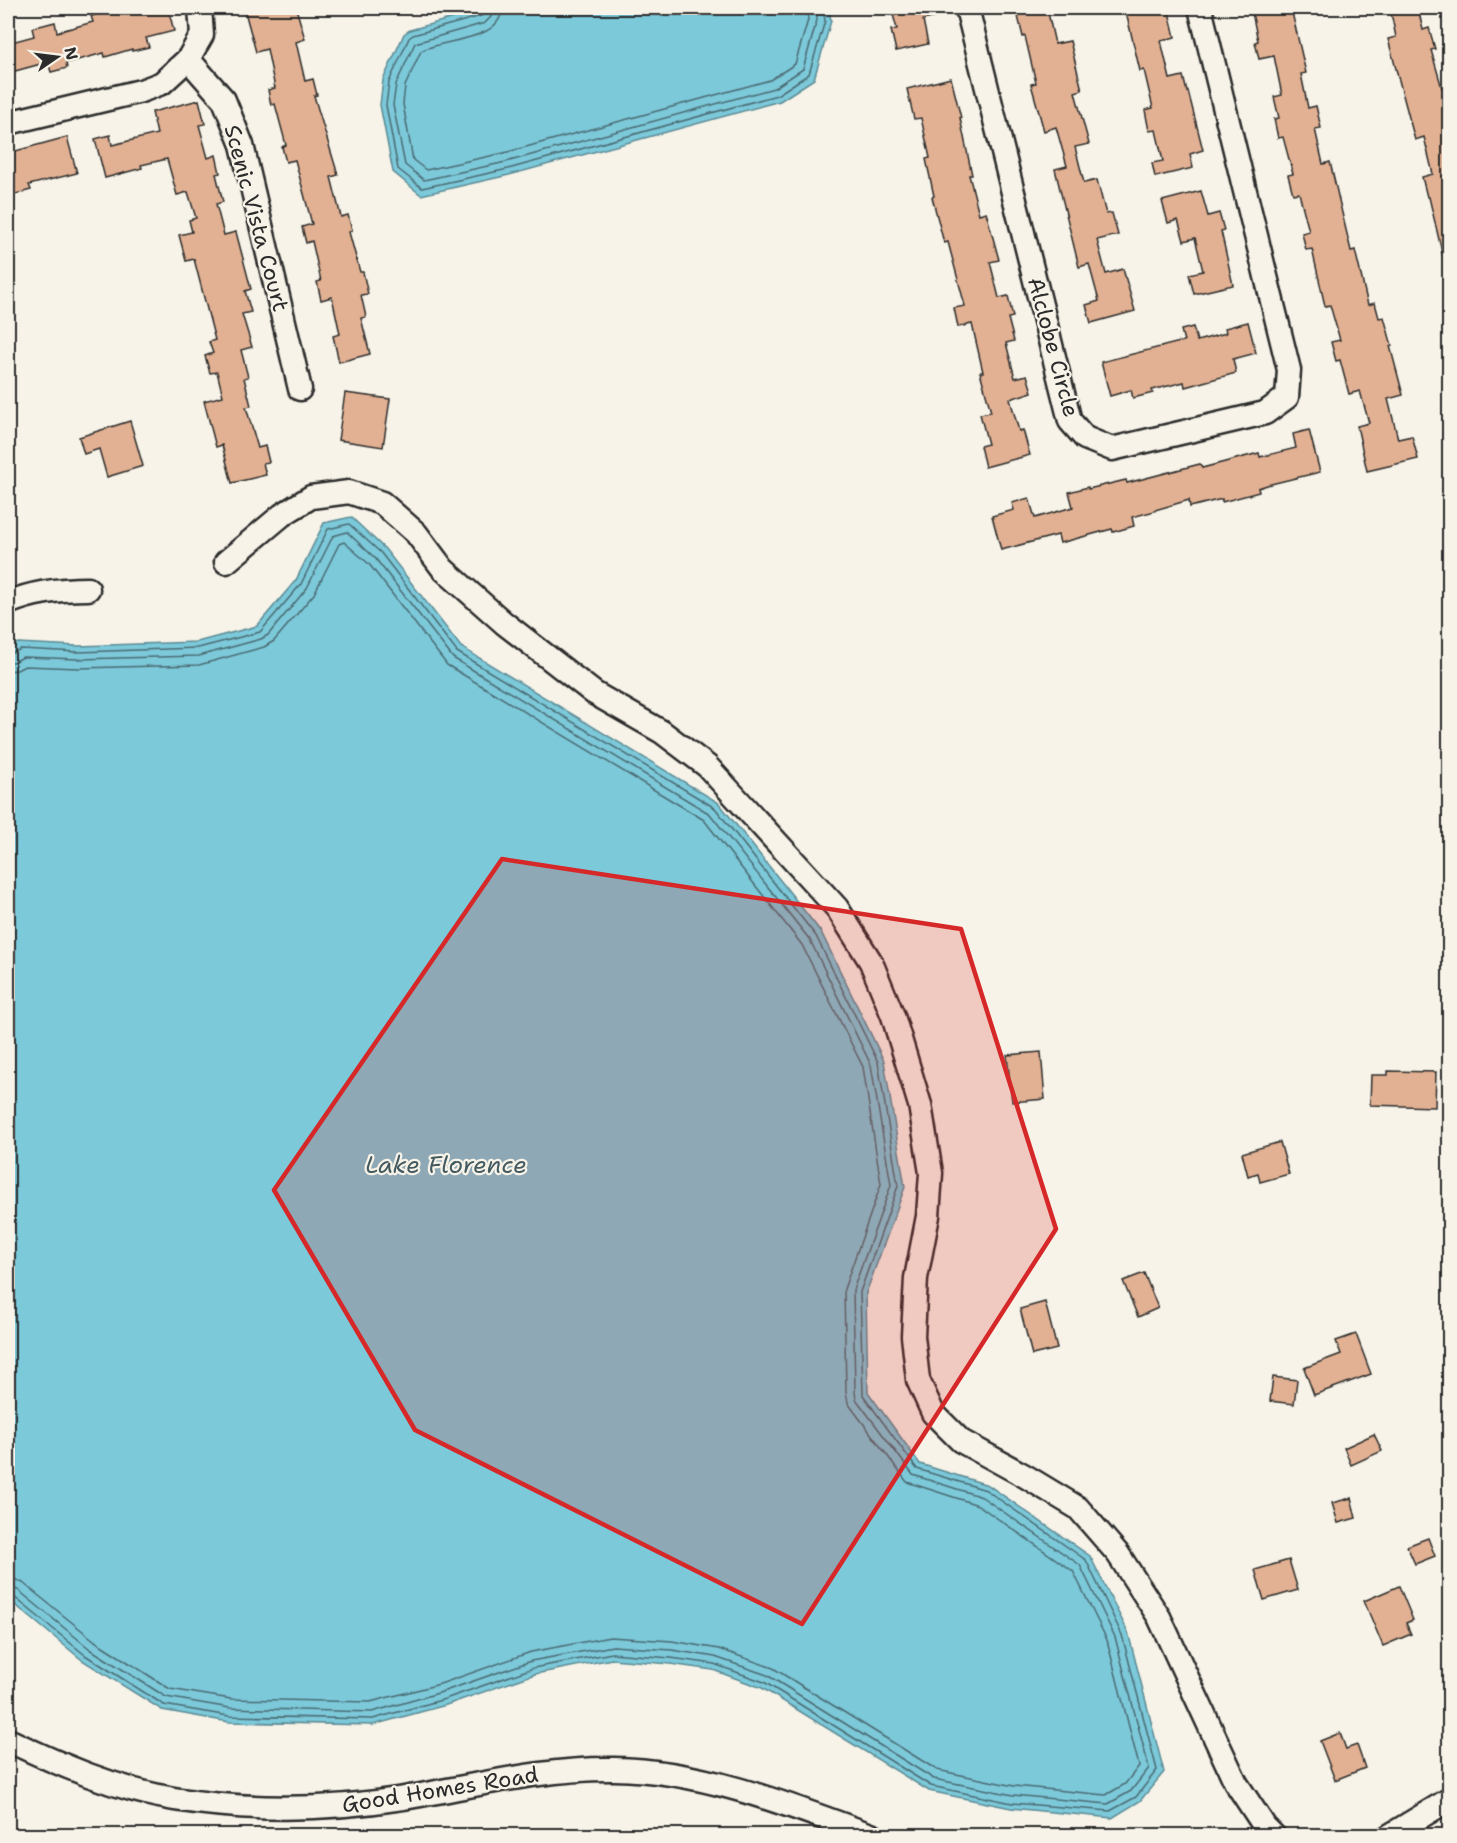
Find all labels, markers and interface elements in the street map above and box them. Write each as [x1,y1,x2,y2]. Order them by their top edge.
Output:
north arrow [27,27,87,87]
text: N [59,45,83,62]
street label: Scenic Vista Court [218,122,295,315]
street label: Alclobe Circle [1021,274,1086,420]
water label: Lake Florence [365,1149,527,1181]
street label: Good Homes Road [340,1760,540,1819]

